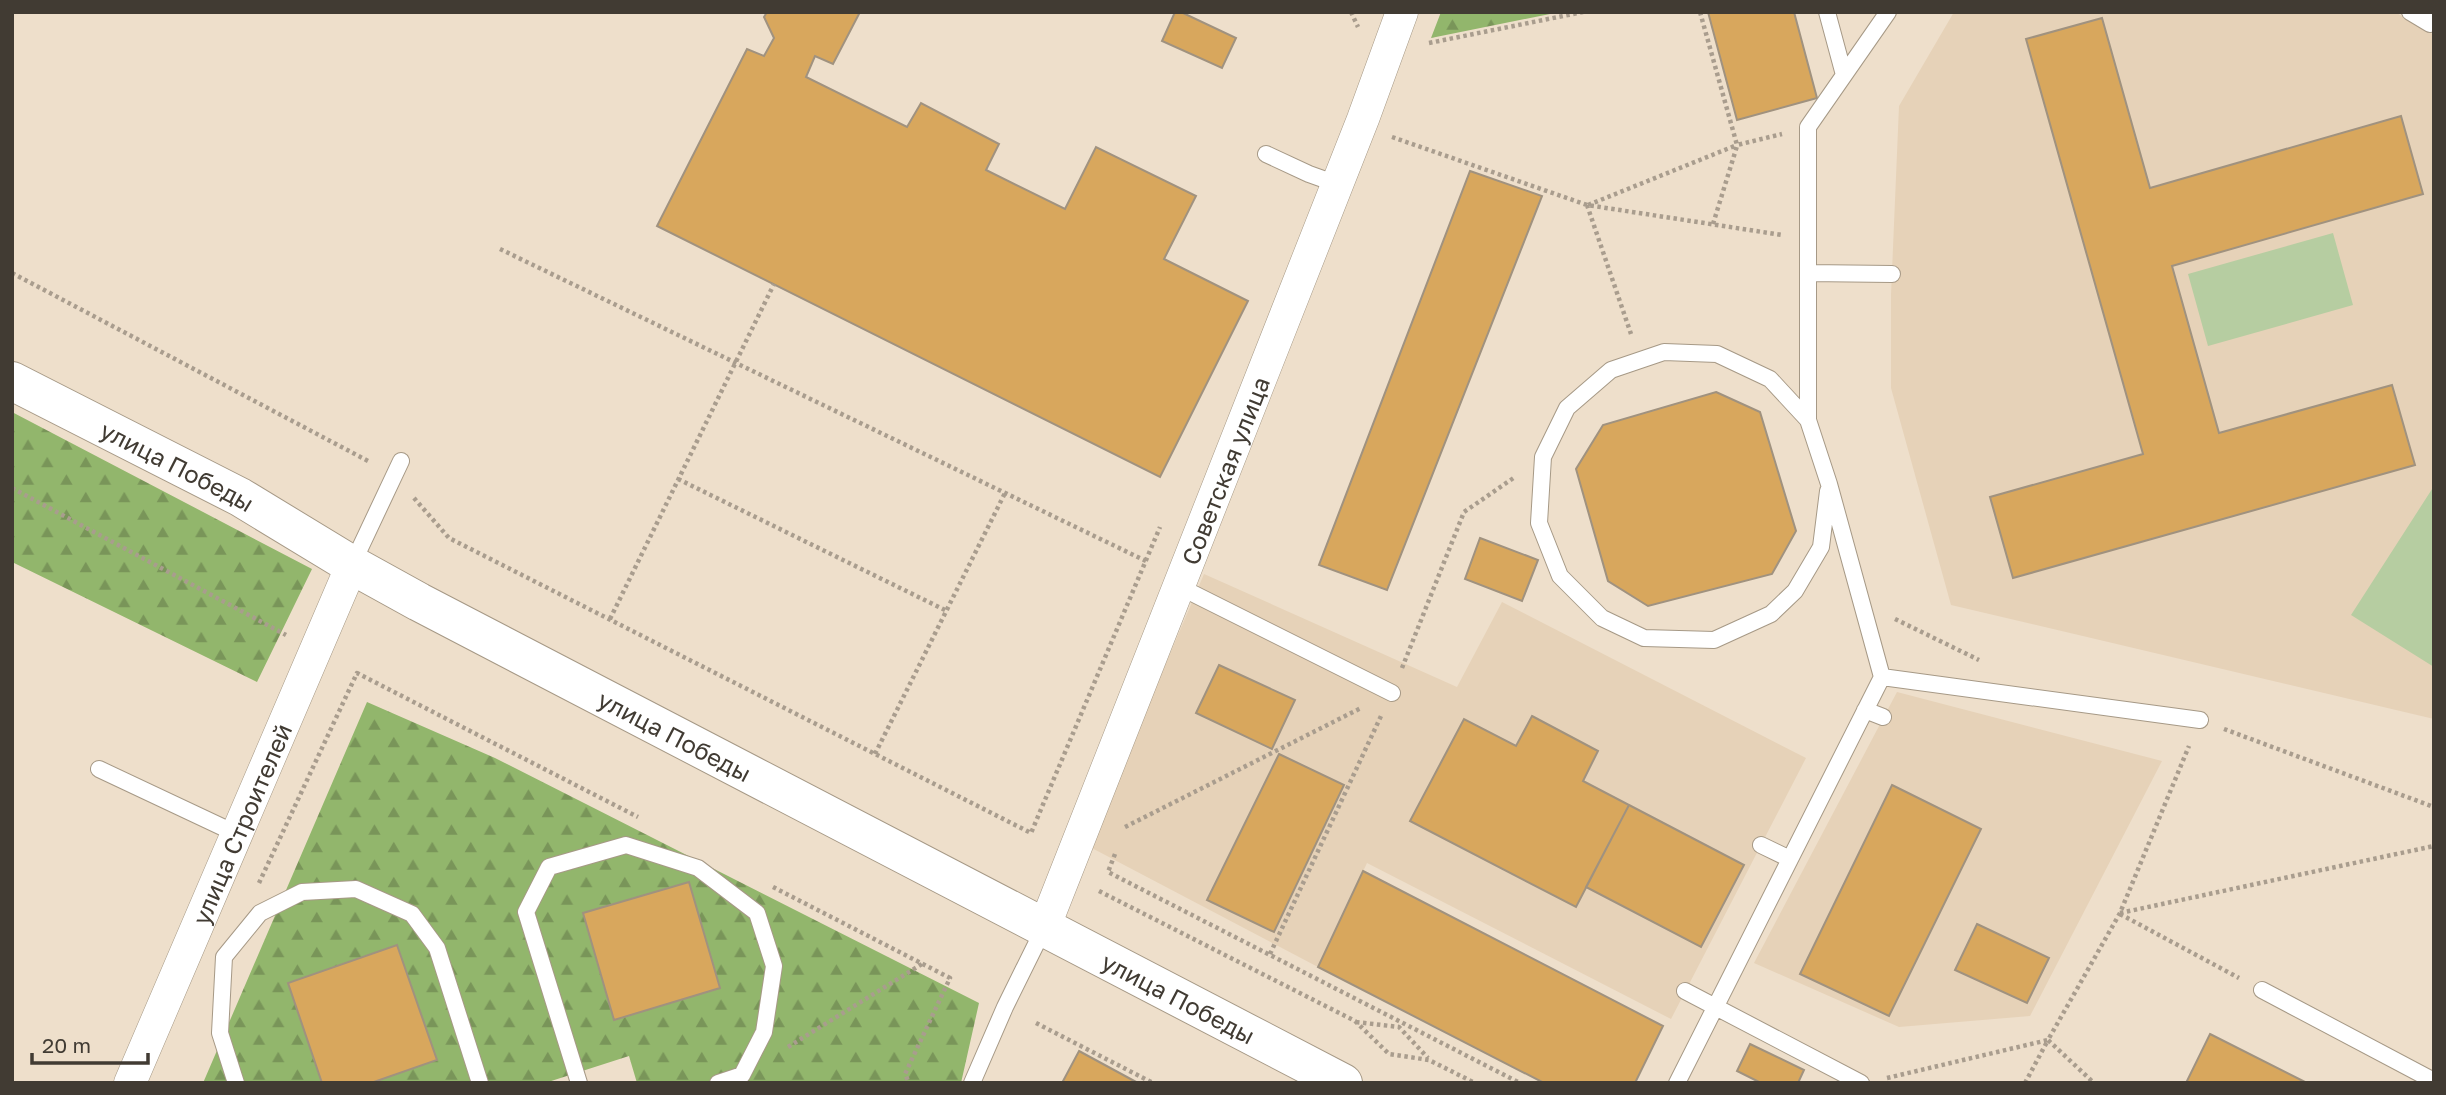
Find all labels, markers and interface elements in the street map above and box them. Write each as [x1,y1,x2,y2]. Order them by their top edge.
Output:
street label: Советская улица [1174,372,1275,569]
street label: улица Победы [96,414,260,517]
street label: улица Победы [593,683,757,787]
street label: улица Строителей [185,719,297,929]
street label: улица Победы [1097,946,1260,1049]
scale bar [32,1021,147,1066]
text: 20 m [42,1032,91,1058]

